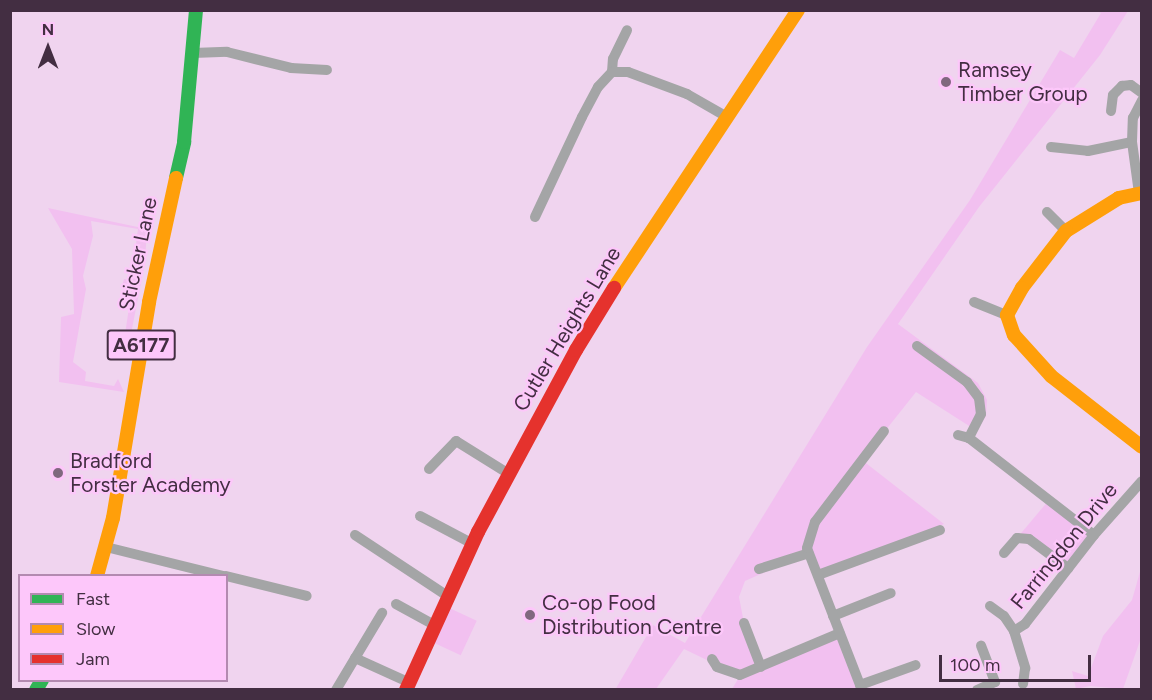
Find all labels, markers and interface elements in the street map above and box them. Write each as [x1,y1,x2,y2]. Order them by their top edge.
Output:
north arrow [18,18,78,78]
text: N [42,20,54,39]
place label: Ramsey Timber Group [958,57,1088,107]
marker: Ramsey Timber Group [939,75,953,89]
street label: Sticker Lane [114,195,162,313]
street label: Cutler Heights Lane [508,242,626,416]
road number: A6177 [106,328,176,362]
place label: Bradford Forster Academy [70,448,231,498]
marker: Bradford Forster Academy [51,466,65,480]
street label: Farringdon Drive [1005,478,1123,614]
legend [18,574,228,682]
text: Fast [76,588,110,610]
place label: Co-op Food Distribution Centre [542,590,722,640]
marker: Co-op Food Distribution Centre [523,608,537,622]
text: Slow [76,618,115,640]
scale bar [942,643,1094,681]
text: Jam [76,648,110,670]
text: 100 m [950,654,1000,676]

